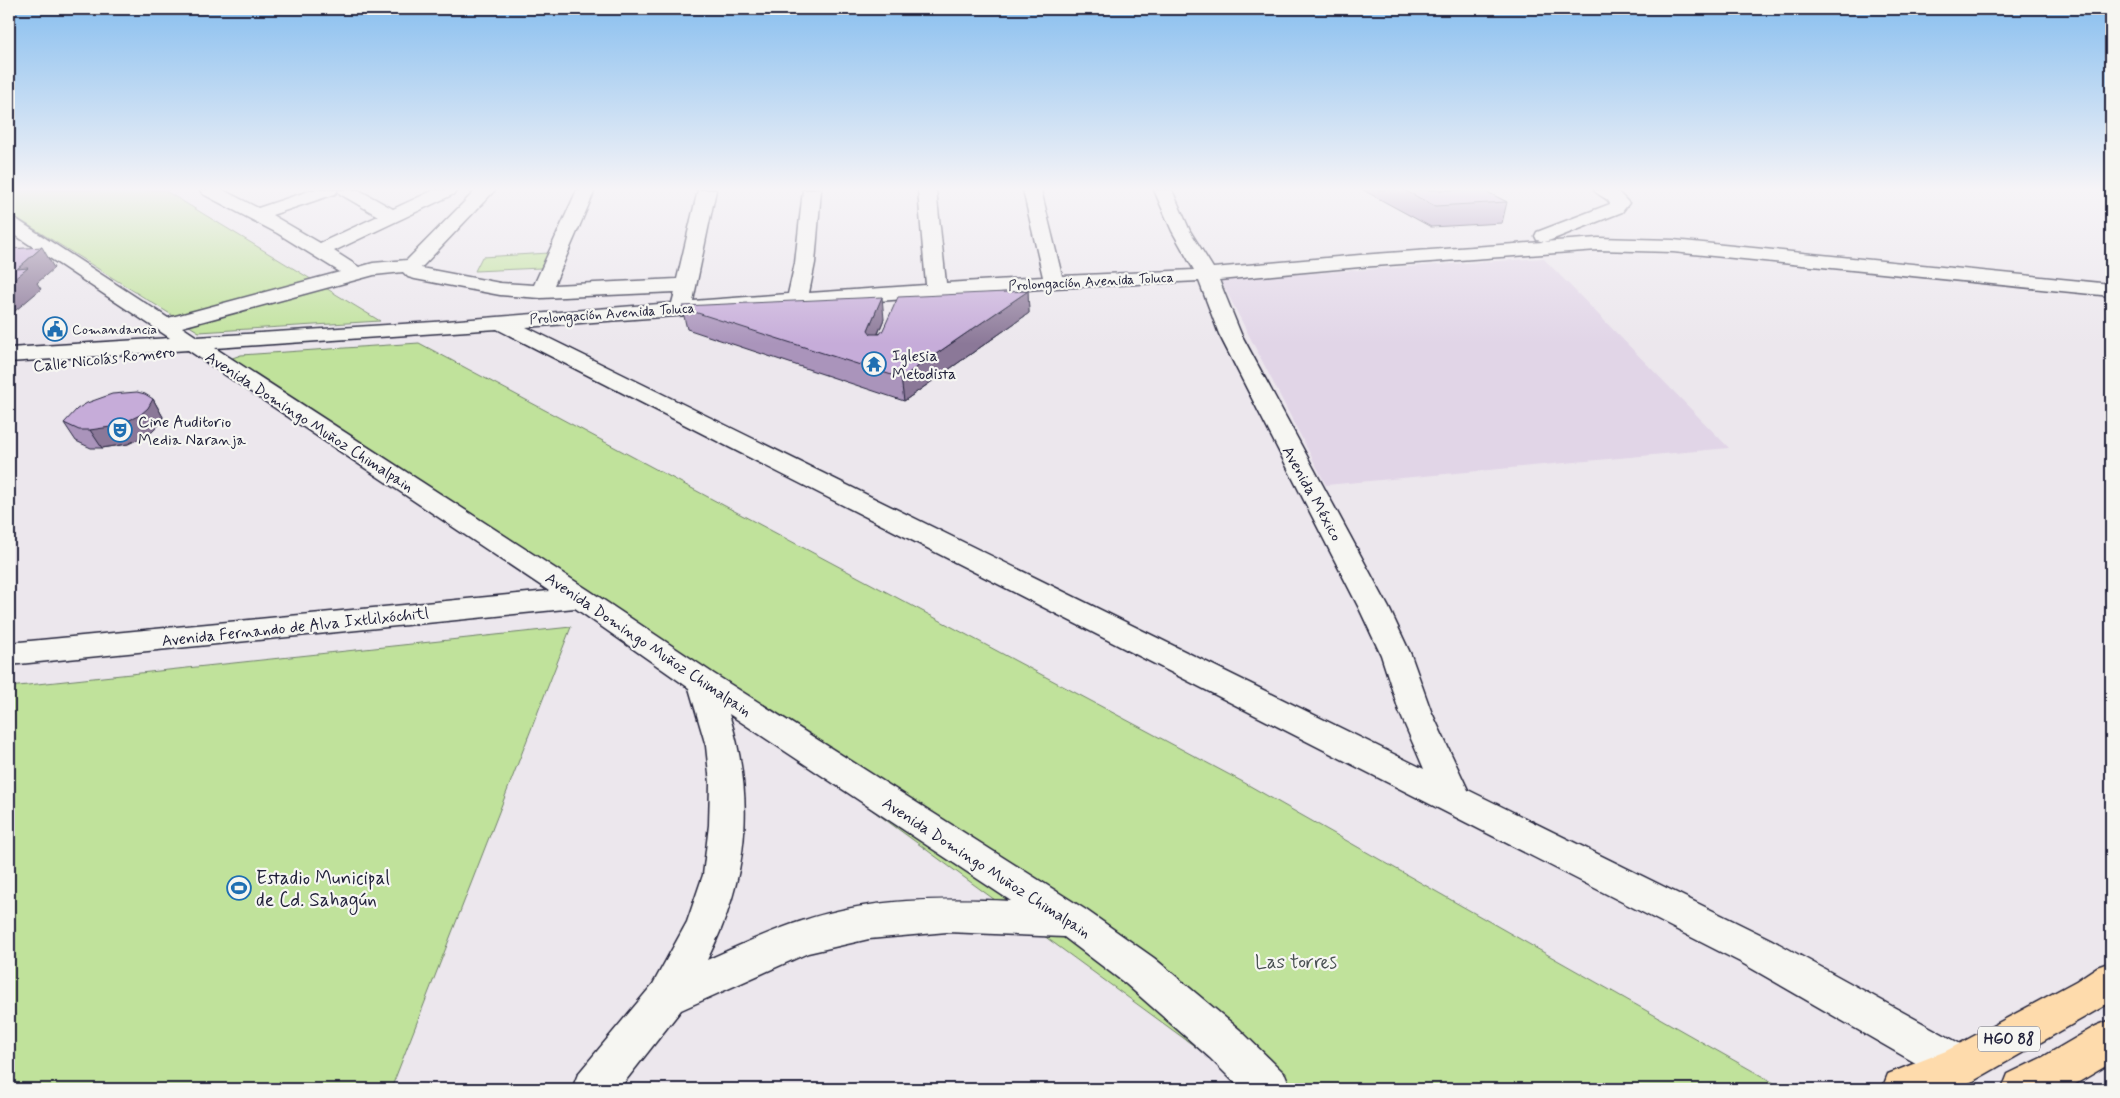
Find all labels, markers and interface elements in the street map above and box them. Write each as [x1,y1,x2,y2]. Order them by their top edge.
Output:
street label: Prolongación Avenida Toluca [1008,269,1174,296]
street label: Prolongación Avenida Toluca [529,299,695,330]
public building icon: Comandancia [42,316,68,342]
place label: Comandancia [72,321,157,339]
street label: Calle Nicolás Romero [32,342,176,377]
place label: Iglesia Metodista [892,346,956,385]
street label: Avenida Domingo Muñoz Chimalpain [201,347,417,498]
temple icon: Iglesia Metodista [861,351,887,377]
place label: Cine Auditorio Media Naranja [138,412,246,451]
theatre icon: Cine Auditorio Media Naranja [107,417,133,443]
street label: Avenida México [1277,442,1347,545]
street label: Avenida Domingo Muñoz Chimalpain [541,568,755,722]
street label: Avenida Fernando de Alva Ixtlilxóchitl [161,603,430,652]
street label: Avenida Domingo Muñoz Chimalpain [878,793,1094,944]
place label: Estadio Municipal de Cd. Sahagún [256,866,390,915]
sports icon: Estadio Municipal de Cd. Sahagún [226,875,252,901]
park label: Las torres [1255,950,1337,975]
road number: HGO 88 [1978,1026,2040,1052]

